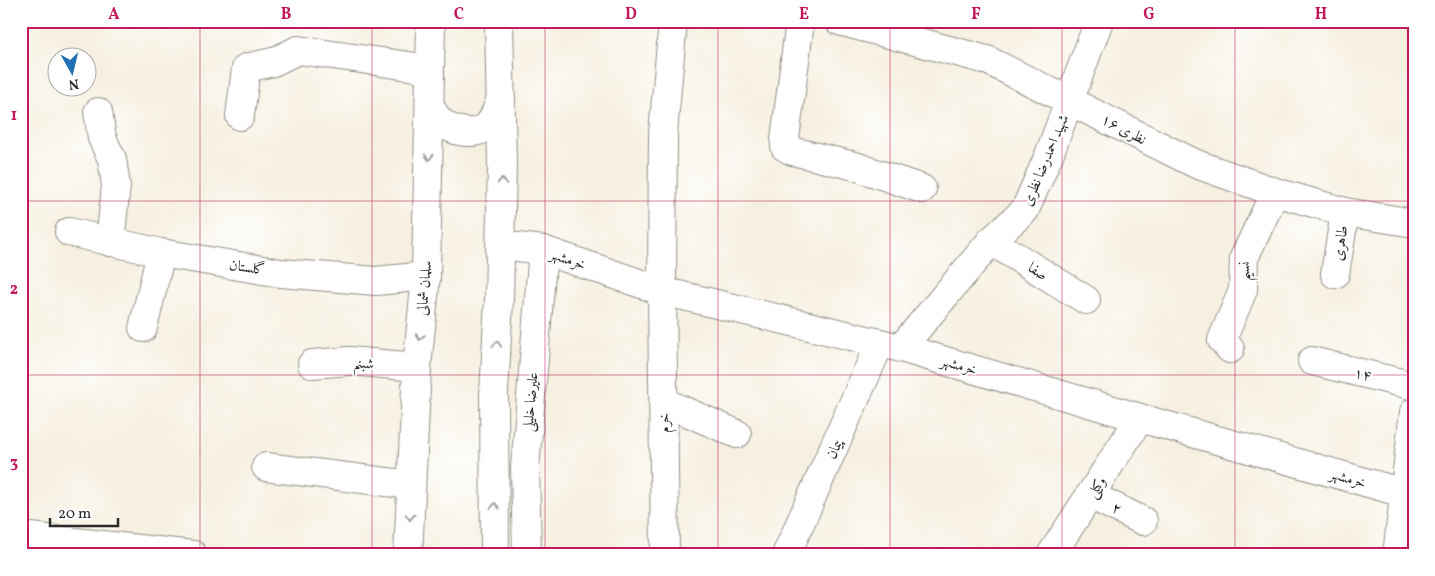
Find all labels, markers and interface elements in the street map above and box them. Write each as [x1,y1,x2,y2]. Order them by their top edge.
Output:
text: A [108,4,120,26]
text: B [281,4,292,26]
text: C [454,4,464,26]
text: D [625,4,637,26]
text: E [799,4,809,26]
text: F [971,4,981,26]
text: G [1143,4,1155,26]
text: H [1315,4,1327,26]
north arrow [48,48,98,98]
text: N [67,73,80,94]
text: 1 [11,105,17,127]
street label: نظری ۱۶ [1097,110,1150,151]
street label: شهید احمدرضا نظری [1018,112,1075,210]
one-way arrow [424,154,434,162]
one-way arrow [497,177,507,184]
street label: طاهری [1328,224,1355,262]
street label: خرمشهر [545,244,588,276]
street label: گلستان [227,255,266,282]
street label: صفا [1023,258,1051,286]
street label: سلمان شمالی [413,260,438,317]
street label: نسیم [1234,261,1260,282]
text: 2 [10,279,18,301]
one-way arrow [415,333,426,341]
one-way arrow [491,339,502,347]
street label: خرمشهر [936,351,979,382]
street label: شبنم [352,353,375,379]
street label: ۱۴ [1352,363,1374,388]
street label: علیرضا خلیلی [518,371,545,433]
street label: خرم [655,413,677,433]
street label: پیمان [822,435,850,463]
text: 3 [10,452,18,474]
street label: خرمشهر [1325,464,1368,495]
street label: وکیلی [1082,473,1112,503]
scale bar [50,496,118,528]
street label: ۲ [1108,498,1125,521]
one-way arrow [490,502,500,510]
text: 20 m [58,504,91,525]
one-way arrow [404,513,415,521]

